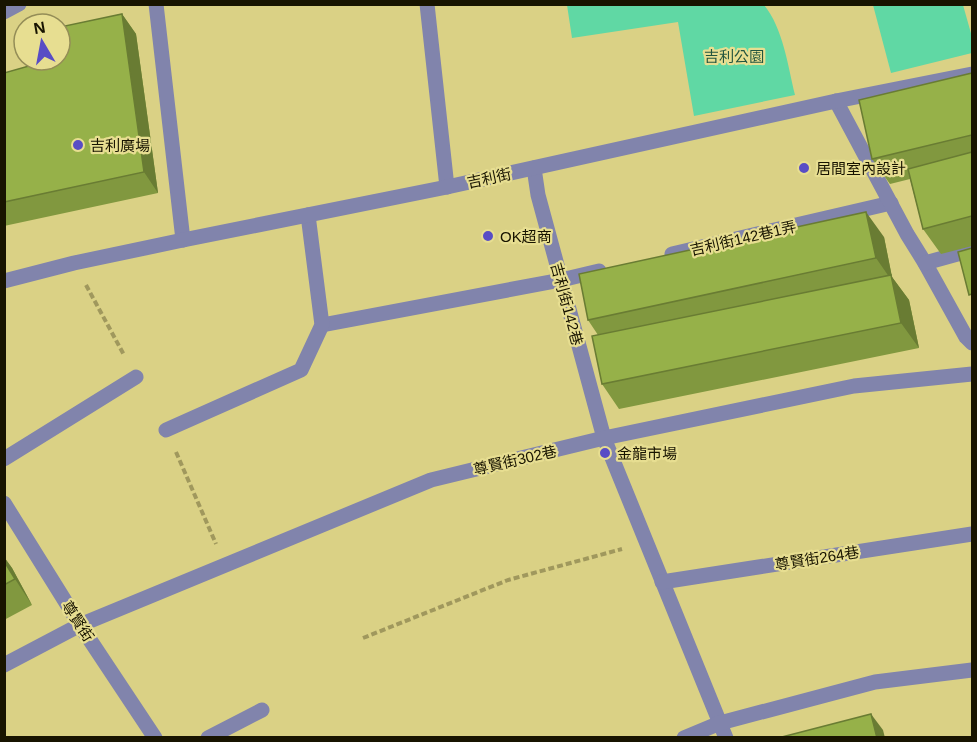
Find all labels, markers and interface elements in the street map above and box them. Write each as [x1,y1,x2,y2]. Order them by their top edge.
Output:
north arrow [12,12,72,72]
text: N [32,18,47,37]
park label: 吉利公園 [704,48,764,65]
place label: 吉利廣場 [90,137,150,154]
marker: 吉利廣場 [71,138,85,152]
place label: 居間室內設計 [816,160,906,177]
marker: 居間室內設計 [797,161,811,175]
street label: 吉利街 [465,165,513,191]
street label: 吉利街142巷1弄 [688,218,798,258]
place label: OK超商 [500,228,552,245]
marker: OK超商 [481,229,495,243]
street label: 吉利街142巷 [548,261,586,347]
street label: 尊賢街302巷 [472,442,558,478]
place label: 金龍市場 [617,445,677,462]
marker: 金龍市場 [598,446,612,460]
street label: 尊賢街264巷 [774,543,860,573]
street label: 尊賢街 [59,597,97,645]

